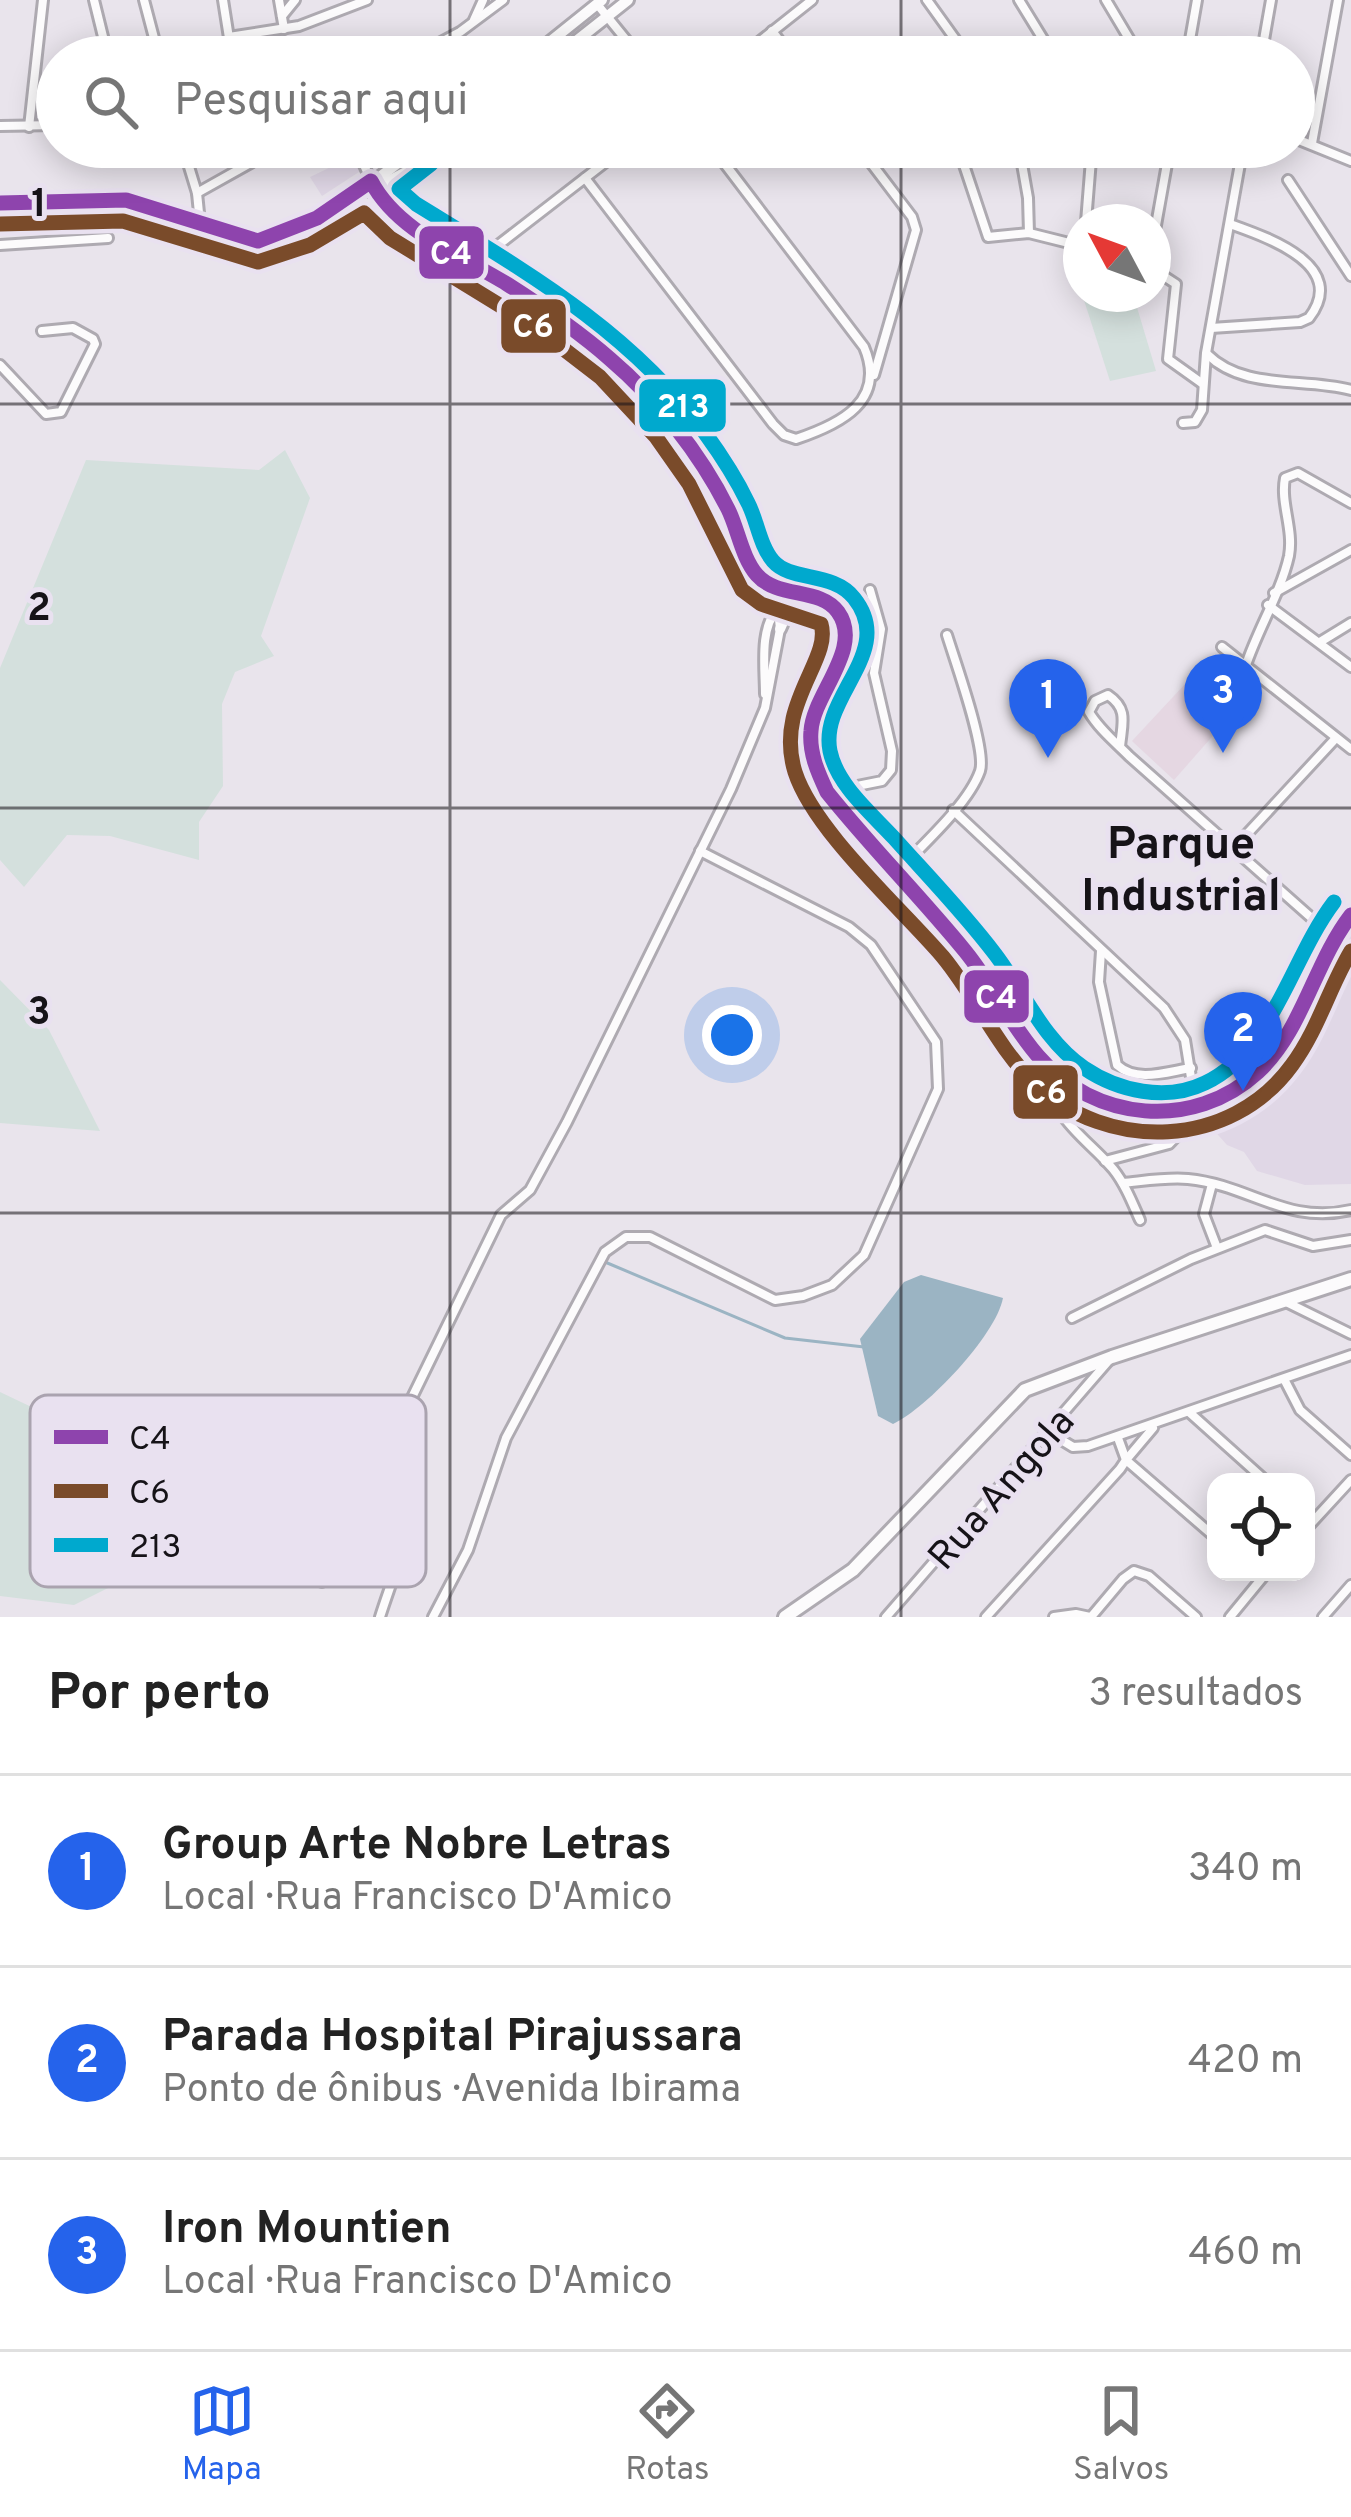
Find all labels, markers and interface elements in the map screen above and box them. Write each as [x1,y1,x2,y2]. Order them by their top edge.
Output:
search box [36,36,1315,168]
icon: search [78,69,144,135]
text: Pesquisar aqui [174,74,468,131]
text: 1 [31,182,47,231]
north arrow [1063,204,1171,312]
line badge: C4 [417,224,486,281]
text: C4 [430,235,472,277]
line badge: C6 [499,297,568,355]
text: C6 [512,308,554,350]
line badge: 213 [637,377,728,434]
text: 213 [656,388,710,430]
text: 2 [27,586,51,635]
pin: 3 [1184,654,1262,753]
pin: 1 [1009,659,1087,758]
district label: Parque Industrial [1081,818,1281,927]
line badge: C4 [962,968,1031,1025]
text: C4 [975,979,1017,1021]
text: 3 [27,990,51,1039]
pin: 2 [1204,992,1282,1091]
your location [702,1005,762,1065]
line badge: C6 [1011,1063,1080,1121]
text: C6 [1025,1074,1067,1116]
legend [30,1395,426,1587]
street label: Rua Angola [920,1400,1087,1582]
text: C4 [129,1420,171,1462]
map controls [1207,1473,1315,1581]
button: locate [1207,1473,1315,1581]
text: C6 [129,1474,170,1516]
text: 213 [129,1528,181,1570]
text: Por perto [48,1663,271,1728]
text: 3 resultados [1088,1671,1303,1720]
text: Group Arte Nobre Letras [162,1818,672,1875]
text: 1 [79,1846,95,1895]
text: 340 m [1188,1846,1303,1895]
text: Local · Rua Francisco D'Amico [162,1875,673,1924]
text: Parada Hospital Pirajussara [162,2010,743,2067]
text: 2 [75,2038,99,2087]
text: 420 m [1188,2038,1303,2087]
text: Ponto de ônibus · Avenida Ibirama [162,2067,741,2116]
text: Iron Mountien [162,2202,452,2259]
text: 3 [75,2230,99,2279]
text: 460 m [1188,2230,1303,2279]
text: Local · Rua Francisco D'Amico [162,2259,673,2308]
tab: Mapa [182,2378,262,2492]
tab: Rotas [625,2378,709,2492]
tab: Salvos [1073,2378,1169,2492]

